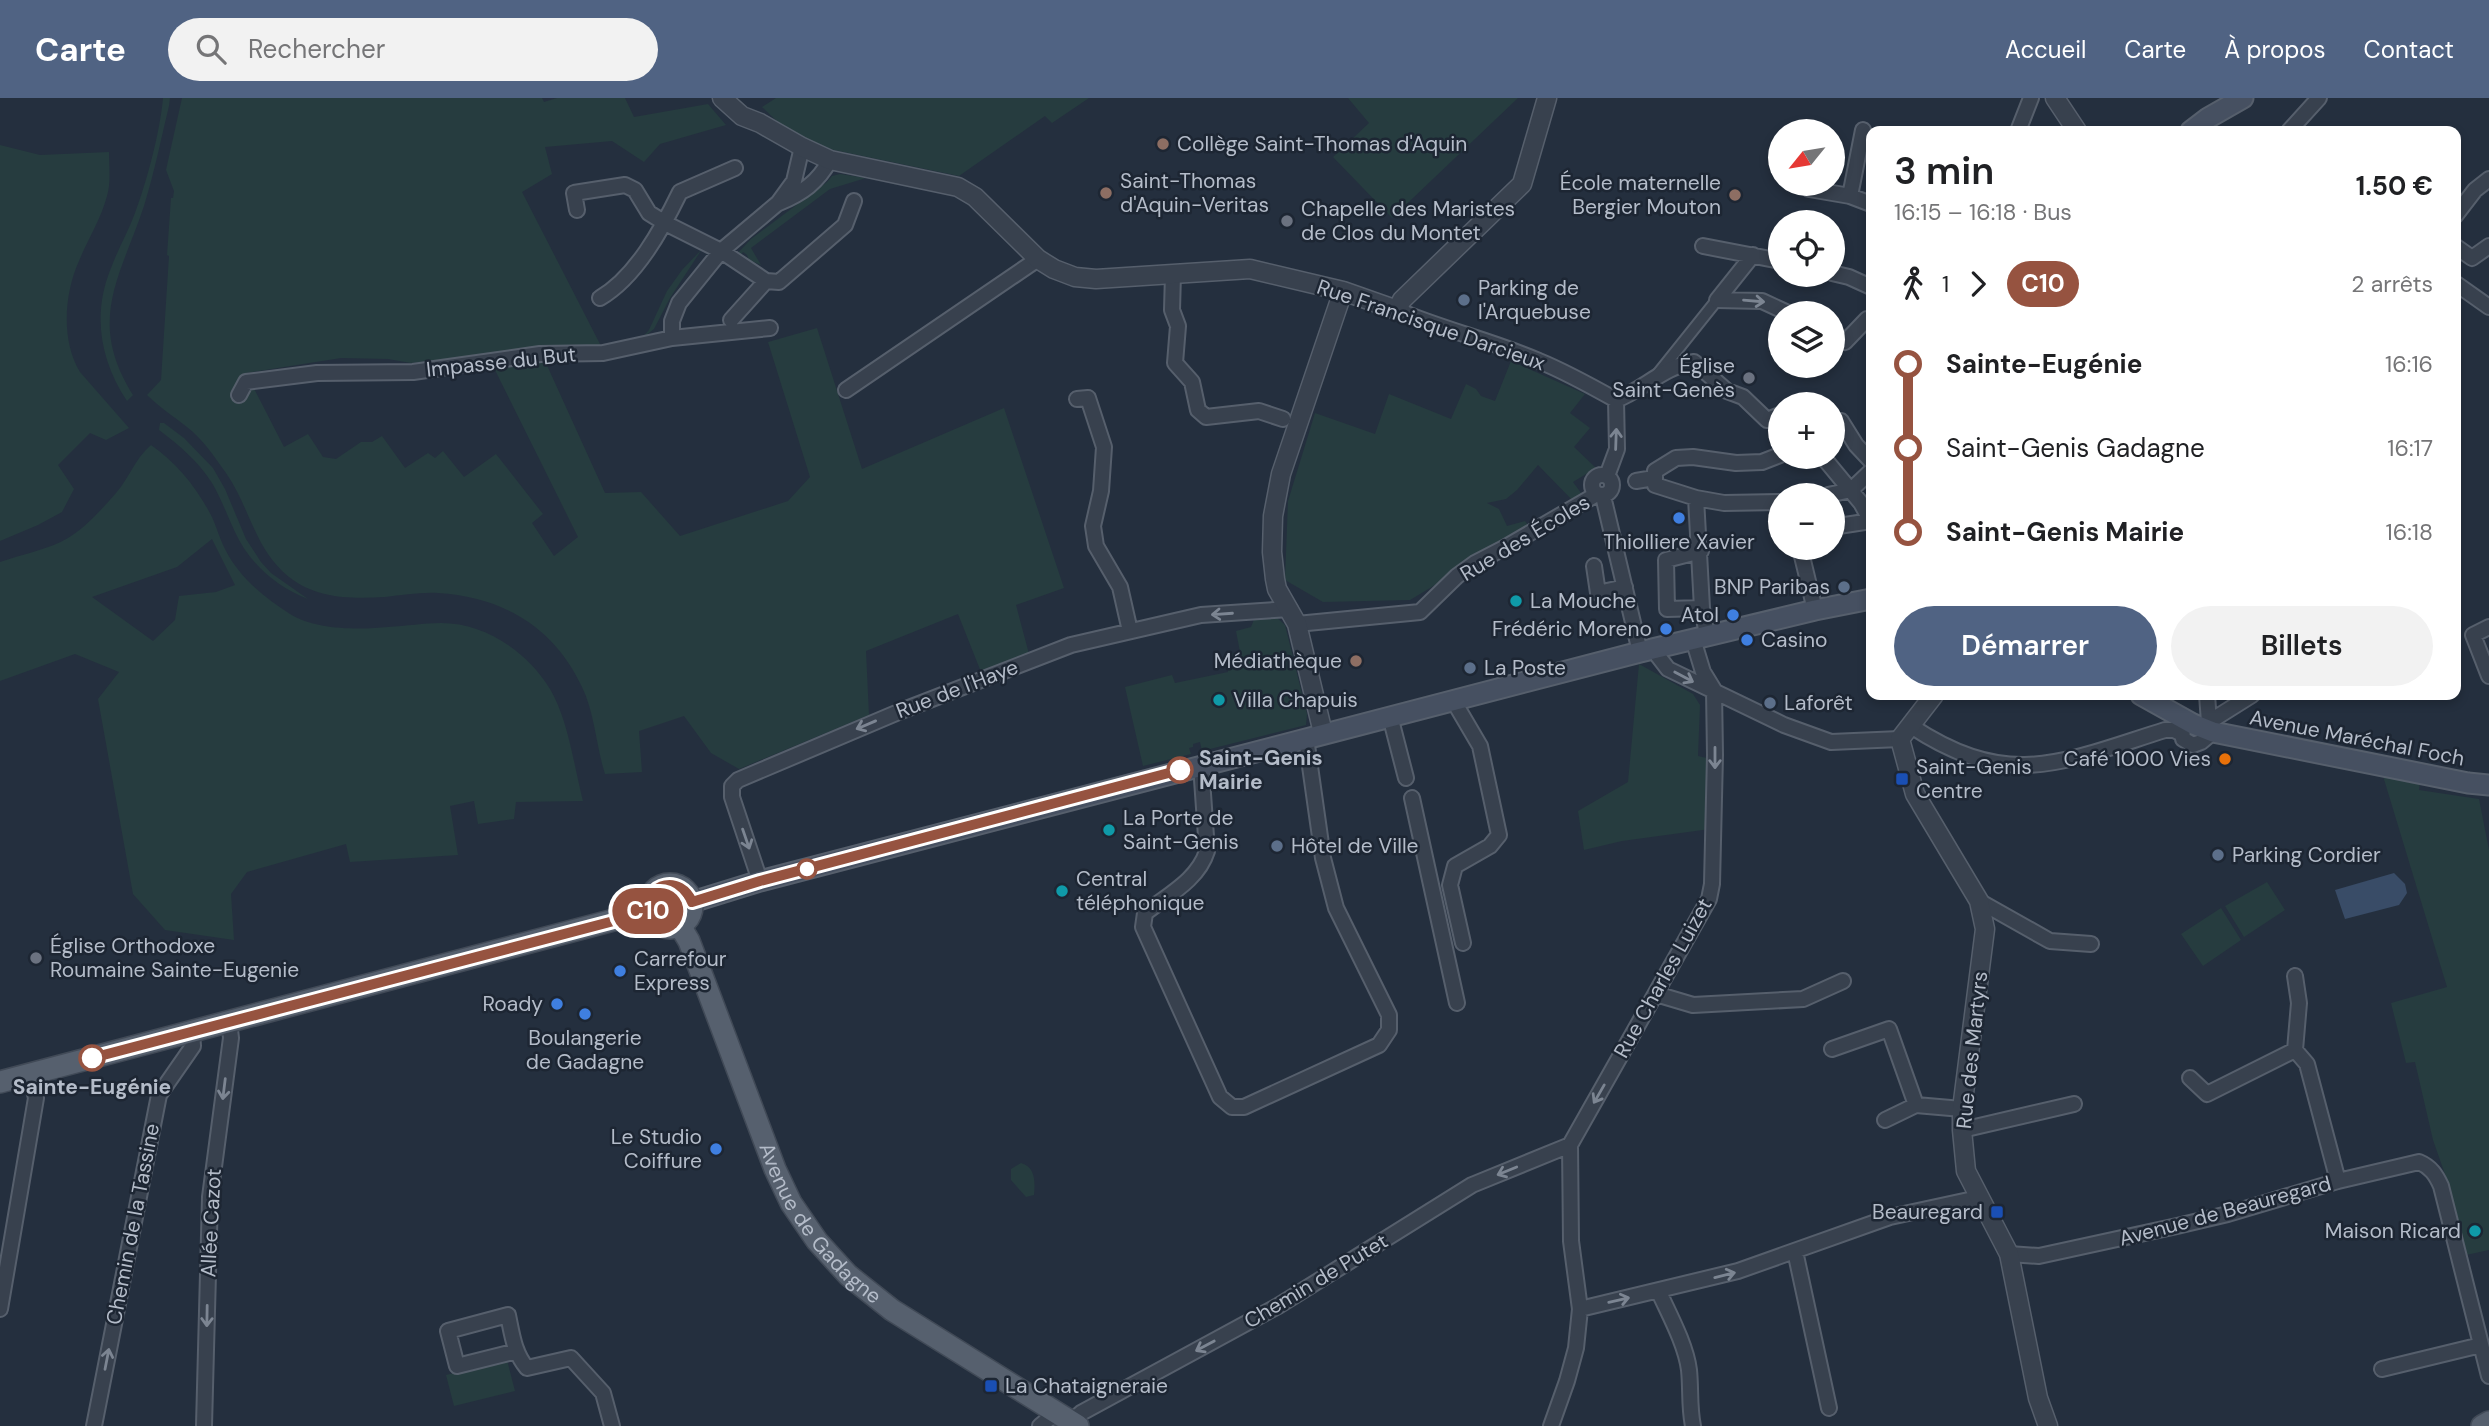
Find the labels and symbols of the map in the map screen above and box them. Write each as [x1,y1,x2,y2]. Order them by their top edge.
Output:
north arrow [1768,119,1844,196]
place label: Collège Saint-Thomas d'Aquin [1177,130,1467,158]
marker: Collège Saint-Thomas d'Aquin [1155,136,1171,152]
place label: Saint-Thomas d'Aquin-Veritas [1120,167,1269,219]
place label: École maternelle Bergier Mouton [1560,169,1721,221]
marker: Saint-Thomas d'Aquin-Veritas [1098,185,1114,201]
marker: École maternelle Bergier Mouton [1727,187,1743,203]
place label: Chapelle des Maristes de Clos du Montet [1301,195,1515,247]
marker: Chapelle des Maristes de Clos du Montet [1279,213,1295,229]
street label: Rue Francisque Darcieux [1313,273,1549,377]
place label: Parking de l'Arquebuse [1478,274,1591,326]
marker: Parking de l'Arquebuse [1456,292,1472,308]
one-way arrow [1742,295,1765,308]
street label: Impasse du But [425,340,577,384]
place label: Église Saint-Genès [1612,352,1735,404]
marker: Église Saint-Genès [1741,370,1757,386]
one-way arrow [1610,428,1623,451]
street label: Rue des Écoles [1455,488,1595,588]
marker: Thiolliere Xavier [1671,510,1687,526]
place label: Thiolliere Xavier [1603,528,1755,556]
place label: BNP Paribas [1714,573,1830,601]
marker: BNP Paribas [1836,579,1852,595]
place label: La Mouche [1530,587,1636,615]
marker: La Mouche [1508,593,1524,609]
place label: Atol [1681,601,1719,629]
one-way arrow [1211,607,1234,620]
marker: Atol [1725,607,1741,623]
place label: Frédéric Moreno [1492,615,1652,643]
marker: Frédéric Moreno [1658,621,1674,637]
place label: Casino [1761,626,1828,654]
marker: Casino [1739,632,1755,648]
place label: Médiathèque [1214,647,1342,675]
street label: Rue de l'Haye [892,653,1022,725]
marker: Médiathèque [1348,653,1364,669]
place label: La Poste [1484,654,1566,682]
marker: La Poste [1462,660,1478,676]
one-way arrow [1673,670,1693,684]
place label: Villa Chapuis [1233,686,1358,714]
place label: Laforêt [1784,689,1853,717]
marker: Villa Chapuis [1211,692,1227,708]
marker: Laforêt [1762,695,1778,711]
street label: Avenue Maréchal Foch [2247,703,2467,773]
one-way arrow [856,720,877,733]
place label: Saint-Genis Mairie [1199,744,1323,796]
place label: Café 1000 Vies [2063,745,2211,773]
one-way arrow [1708,746,1722,769]
marker: Café 1000 Vies [2217,751,2233,767]
place label: Saint-Genis Centre [1916,753,2032,805]
marker: Saint-Genis Mairie [1167,757,1193,783]
marker: Saint-Genis Centre [1894,771,1910,787]
place label: La Porte de Saint-Genis [1123,804,1239,856]
marker: La Porte de Saint-Genis [1101,822,1117,838]
one-way arrow [741,827,753,849]
place label: Hôtel de Ville [1291,832,1419,860]
marker: Hôtel de Ville [1269,838,1285,854]
place label: Parking Cordier [2232,841,2381,869]
marker: Parking Cordier [2210,847,2226,863]
unlabelled marker [797,859,817,879]
place label: Central téléphonique [1076,865,1204,917]
marker: Central téléphonique [1054,883,1070,899]
line badge: C10 [608,888,688,934]
street label: Rue Charles Luizet [1607,893,1719,1063]
place label: Église Orthodoxe Roumaine Sainte-Eugenie [50,932,299,984]
place label: Carrefour Express [634,945,727,997]
marker: Église Orthodoxe Roumaine Sainte-Eugenie [28,950,44,966]
marker: Carrefour Express [612,963,628,979]
street label: Rue des Martyrs [1950,970,1994,1130]
place label: Roady [482,990,543,1018]
marker: Roady [549,996,565,1012]
marker: Boulangerie de Gadagne [577,1006,593,1022]
place label: Boulangerie de Gadagne [526,1024,644,1076]
marker: Sainte-Eugénie [79,1045,105,1071]
place label: Sainte-Eugénie [13,1073,171,1101]
one-way arrow [217,1077,230,1100]
one-way arrow [1592,1084,1606,1104]
street label: Chemin de la Tassine [100,1121,166,1327]
place label: Le Studio Coiffure [611,1123,702,1175]
street label: Avenue de Gadagne [752,1139,887,1310]
marker: Le Studio Coiffure [708,1141,724,1157]
one-way arrow [1497,1165,1519,1178]
street label: Allée Cazot [194,1168,228,1278]
street label: Avenue de Beauregard [2116,1169,2334,1253]
place label: Beauregard [1872,1198,1983,1226]
marker: Beauregard [1989,1204,2005,1220]
place label: Maison Ricard [2325,1217,2461,1245]
marker: Maison Ricard [2467,1223,2483,1239]
street label: Chemin de Putet [1239,1227,1393,1335]
one-way arrow [1713,1268,1736,1281]
one-way arrow [1607,1293,1630,1307]
one-way arrow [200,1304,213,1327]
one-way arrow [1195,1340,1216,1353]
one-way arrow [100,1348,114,1371]
place label: La Chataigneraie [1005,1372,1168,1400]
marker: La Chataigneraie [983,1378,999,1394]

